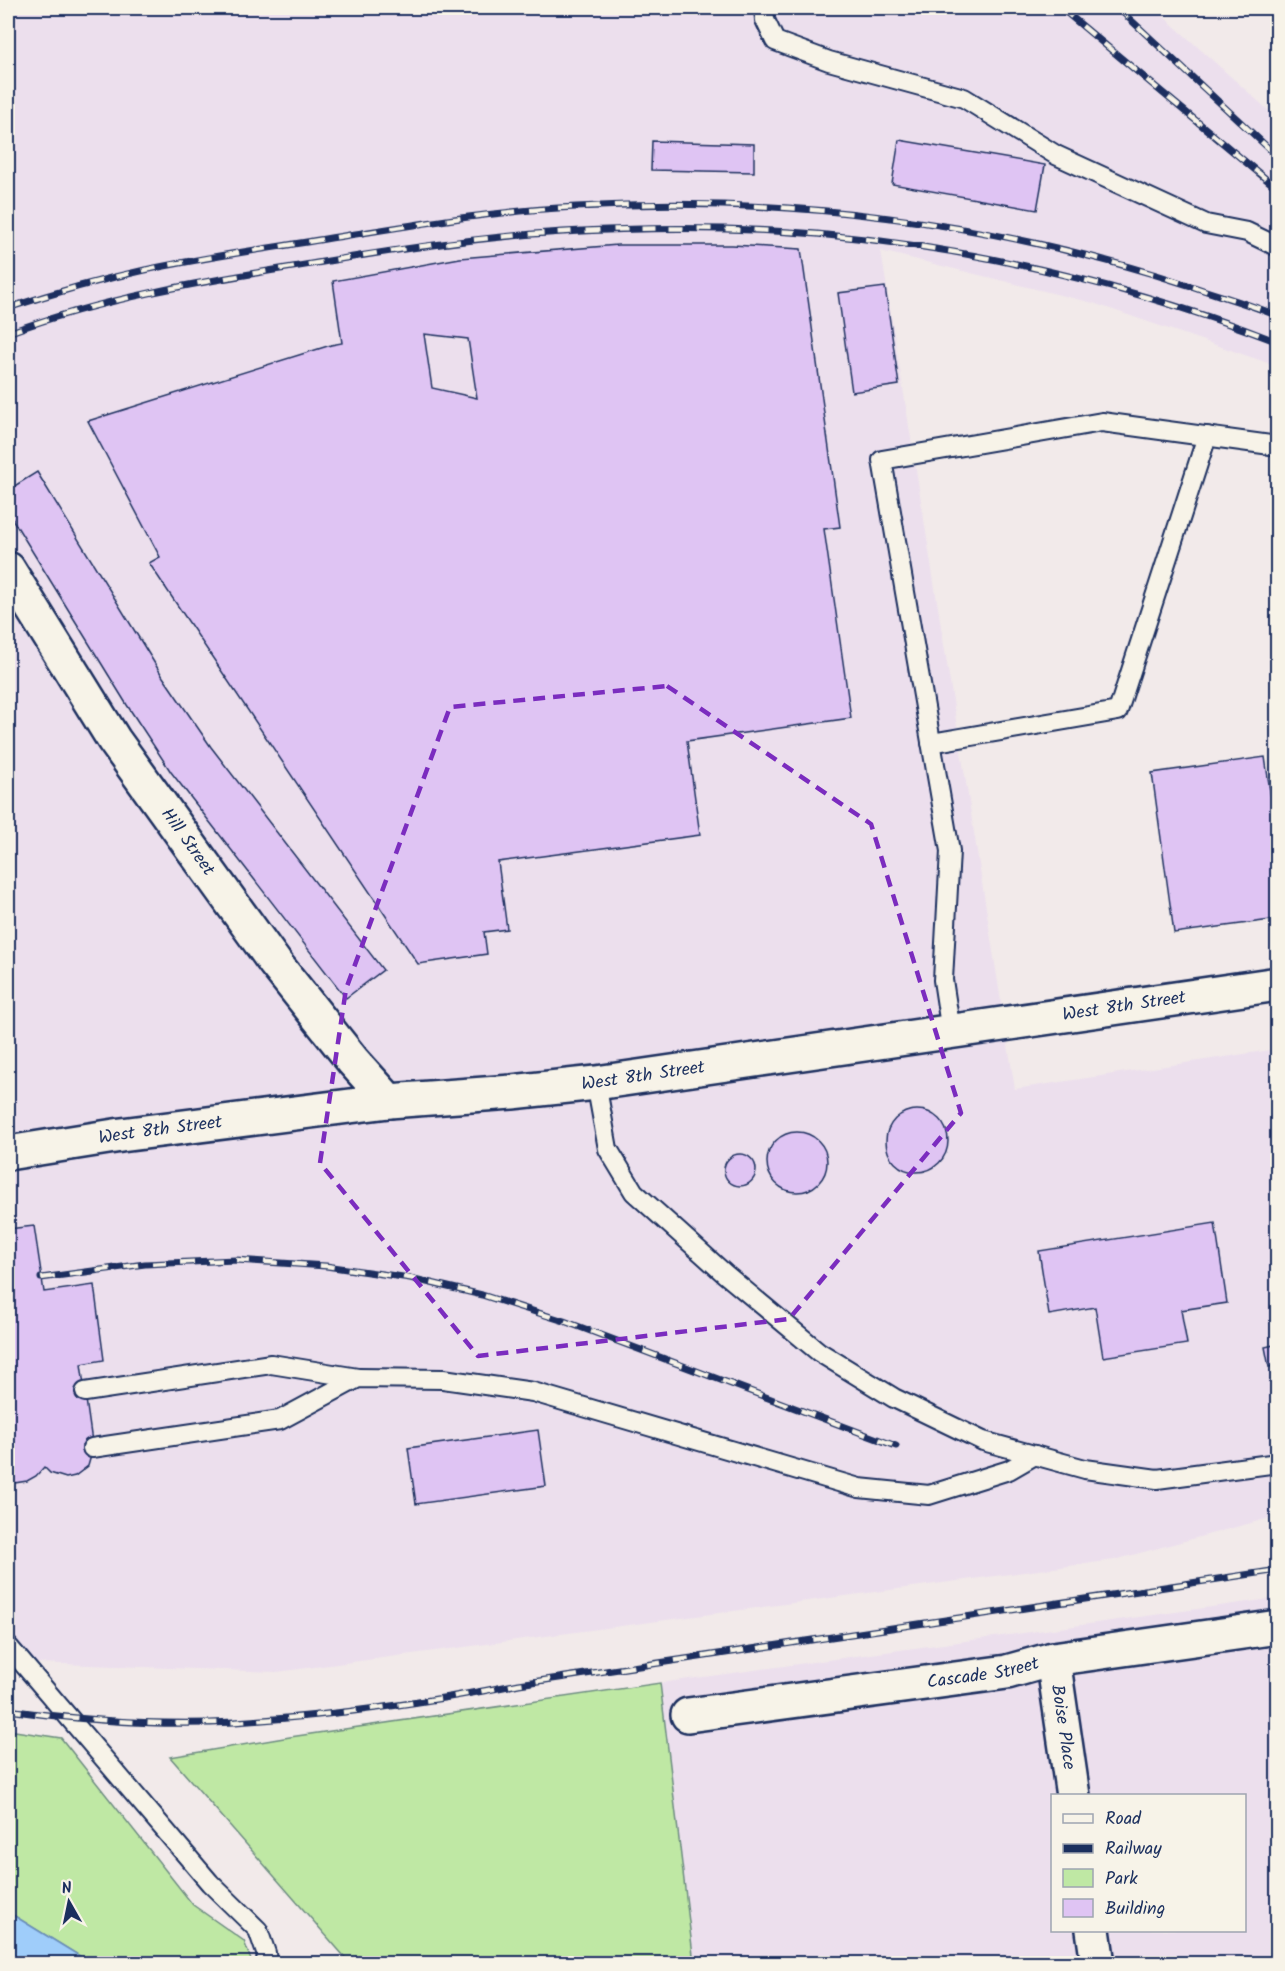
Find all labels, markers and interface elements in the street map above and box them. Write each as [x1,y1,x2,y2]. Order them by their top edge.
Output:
street label: Hill Street [153,802,223,883]
street label: West 8th Street [1060,983,1189,1030]
street label: West 8th Street [580,1053,708,1099]
street label: West 8th Street [96,1108,225,1153]
street label: Cascade Street [925,1649,1044,1697]
street label: Boise Place [1042,1683,1084,1772]
legend [1051,1794,1246,1932]
text: Road [1105,1805,1142,1834]
text: Railway [1105,1835,1162,1864]
text: Park [1105,1865,1138,1894]
north arrow [39,1872,99,1932]
text: N [60,1876,74,1902]
text: Building [1105,1895,1165,1924]

